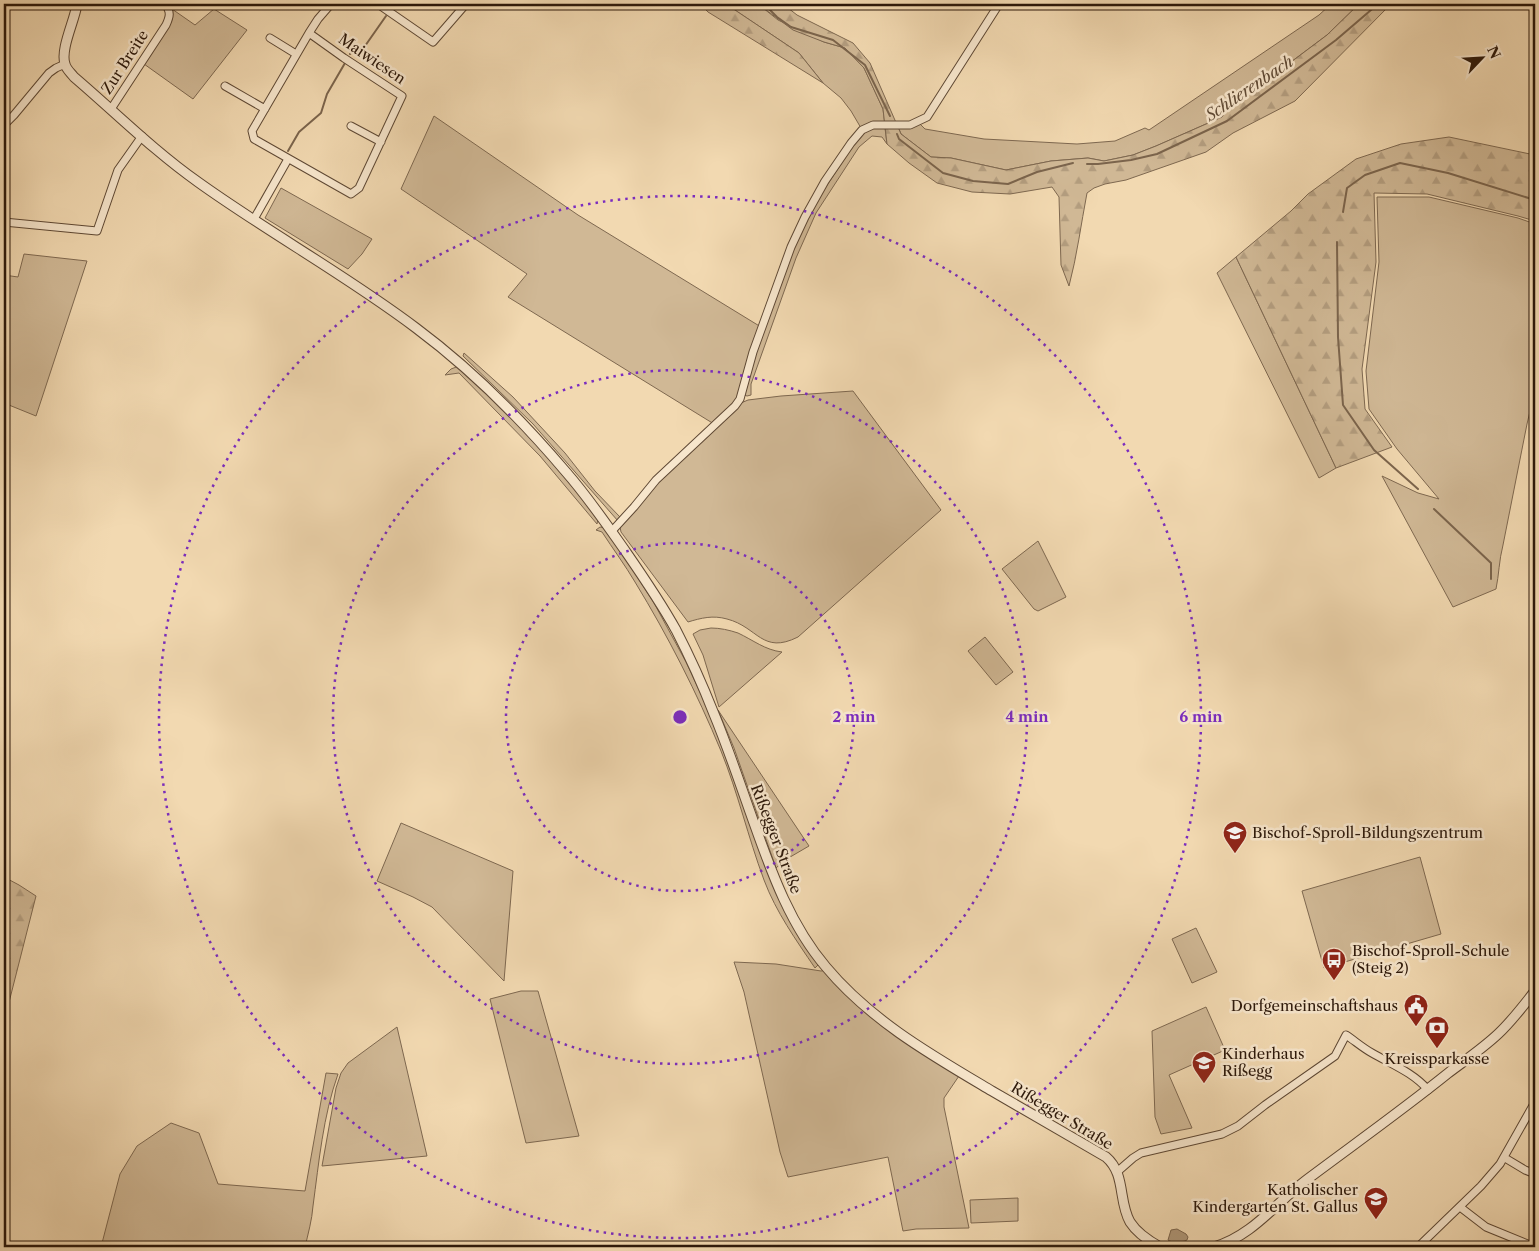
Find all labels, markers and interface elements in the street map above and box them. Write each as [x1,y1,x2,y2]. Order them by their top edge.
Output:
street label: Zur Breite [97,26,152,97]
street label: Maiwiesen [335,29,410,88]
north arrow [1456,32,1506,82]
text: N [1483,43,1505,62]
water label: Schlierenbach [1200,51,1297,125]
text: 2 min [832,707,876,726]
text: 4 min [1005,707,1049,726]
text: 6 min [1179,707,1223,726]
centre of rings [671,708,689,726]
street label: Rißegger Straße [747,781,806,896]
school or university icon: Bischof-Sproll-Bildungszentrum [1222,820,1248,854]
place label: Bischof-Sproll-Bildungszentrum [1252,823,1483,842]
place label: Bischof-Sproll-Schule (Steig 2) [1352,941,1510,977]
bus stop icon: Bischof-Sproll-Schule (Steig 2) [1321,947,1347,981]
public building icon: Dorfgemeinschaftshaus [1403,993,1429,1027]
place label: Dorfgemeinschaftshaus [1231,996,1398,1015]
bank icon: Kreissparkasse [1424,1015,1450,1049]
place label: Kinderhaus Rißegg [1222,1044,1305,1080]
place label: Kreissparkasse [1384,1049,1490,1068]
school or university icon: Kinderhaus Rißegg [1191,1050,1217,1084]
street label: Rißegger Straße [1008,1078,1117,1154]
place label: Katholischer Kindergarten St. Gallus [1193,1180,1359,1216]
school or university icon: Katholischer Kindergarten St. Gallus [1363,1186,1389,1220]

